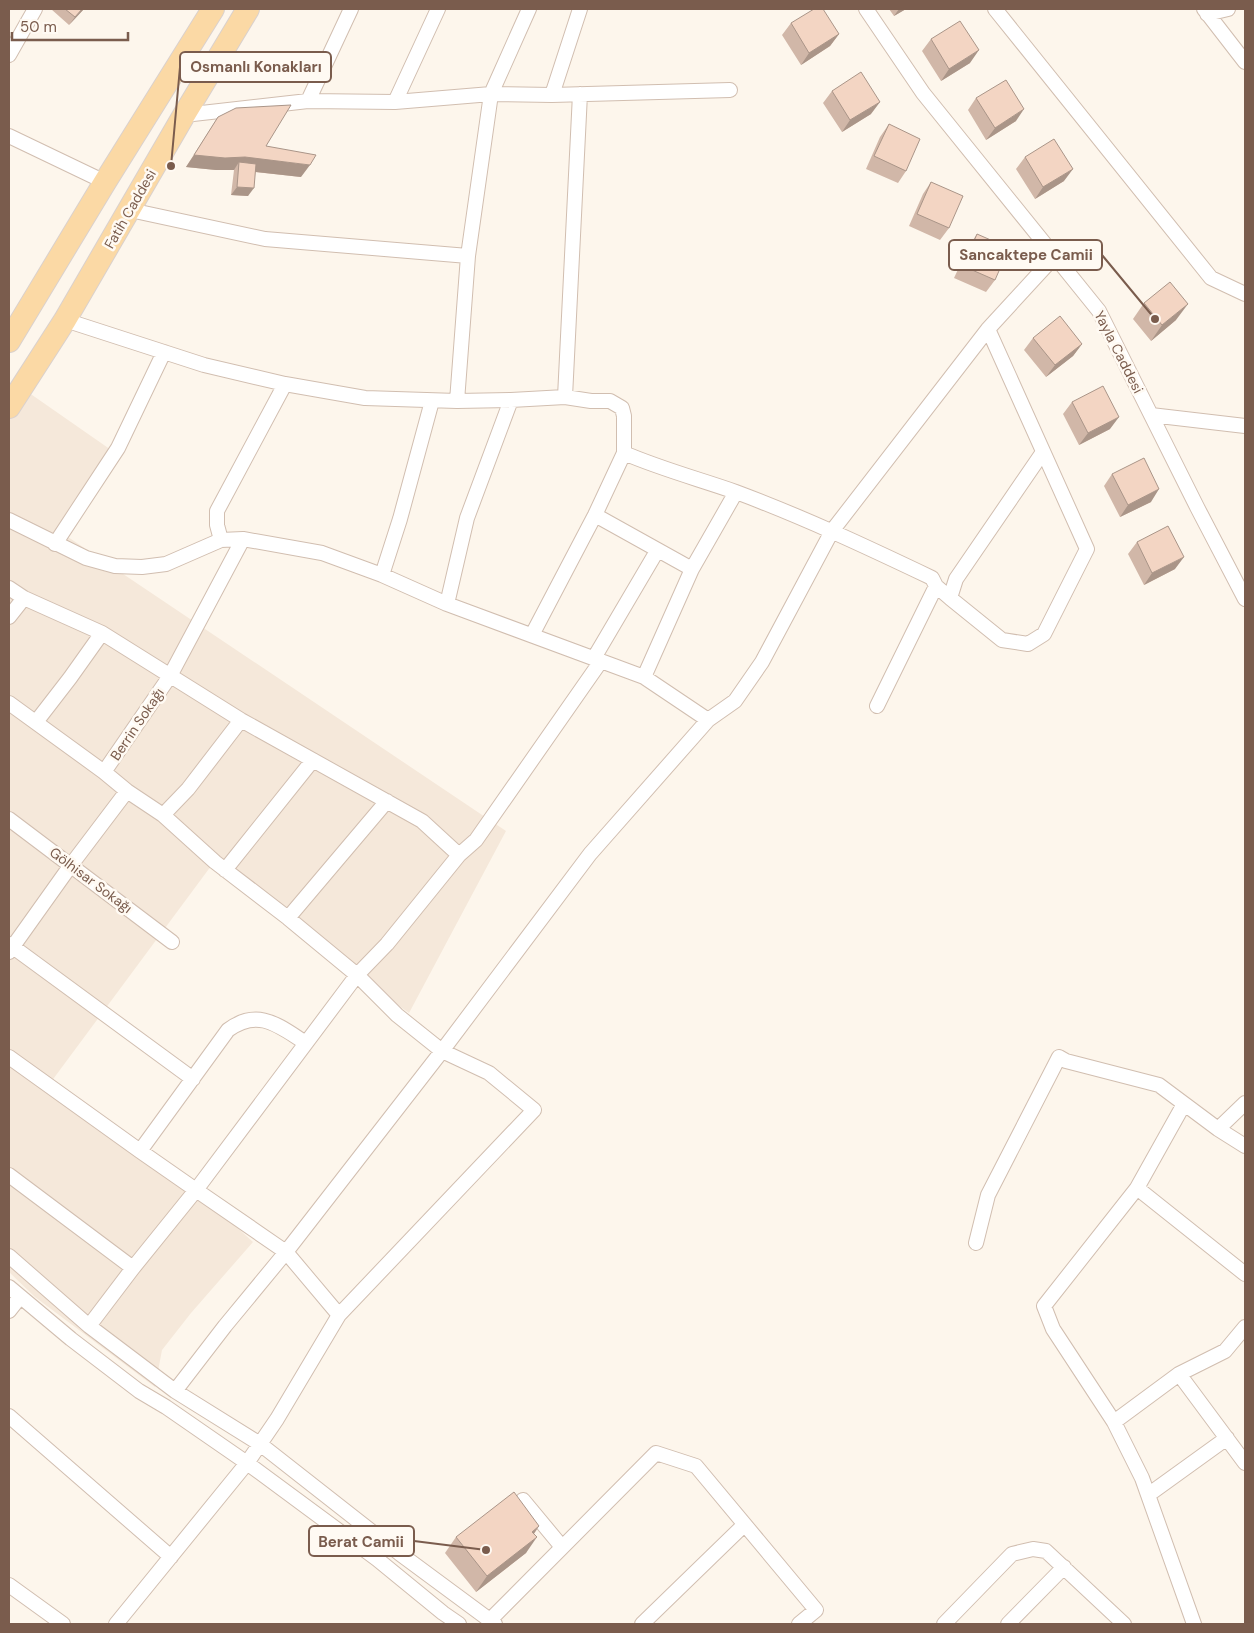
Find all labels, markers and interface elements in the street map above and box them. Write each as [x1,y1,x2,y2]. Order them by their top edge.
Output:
scale bar [12,10,129,42]
text: 50 m [20,17,57,37]
callout: Osmanlı Konakları [180,52,331,82]
text: Osmanlı Konakları [190,57,322,77]
street label: Fatih Caddesi [100,166,160,252]
callout: Sancaktepe Camii [949,240,1102,270]
text: Sancaktepe Camii [959,245,1093,265]
street label: Yayla Caddesi [1090,308,1148,396]
street label: Berrin Sokağı [106,684,168,764]
street label: Gölhisar Sokağı [46,843,136,917]
callout: Berat Camii [309,1526,414,1556]
text: Berat Camii [318,1532,404,1552]

